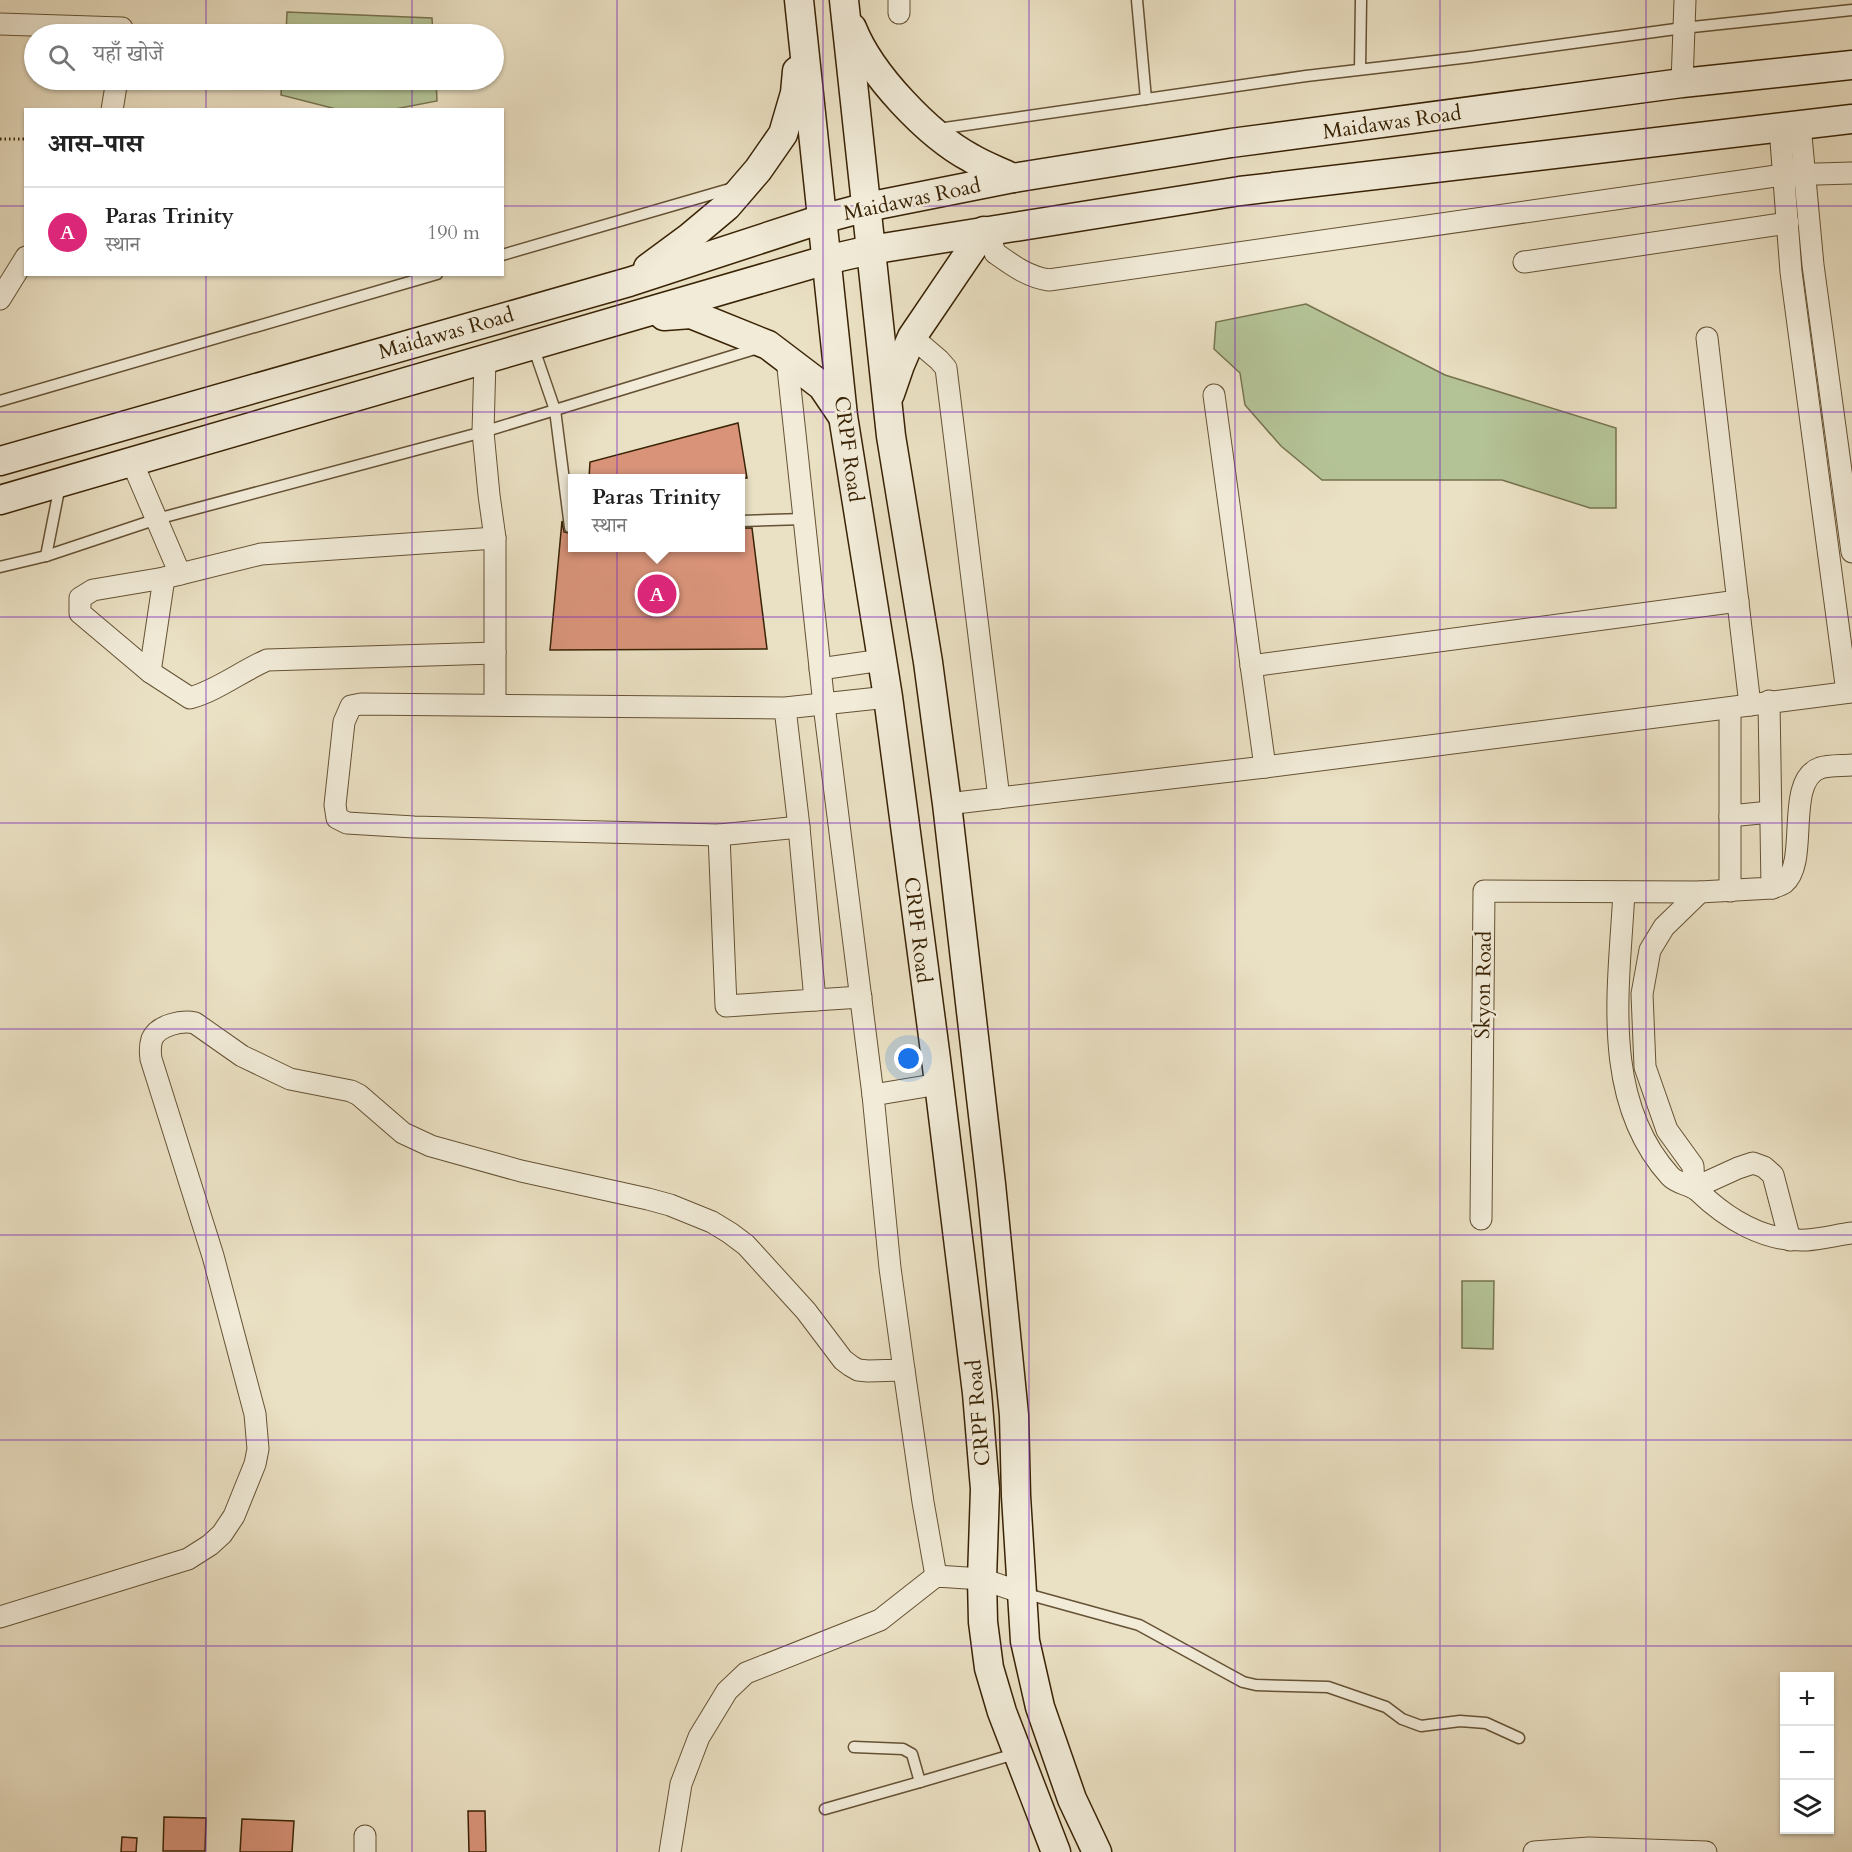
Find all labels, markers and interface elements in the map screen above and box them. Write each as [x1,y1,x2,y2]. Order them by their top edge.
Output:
search box [24,24,504,90]
text: यहाँ खोजें [93,39,163,69]
icon: search [45,41,78,74]
street label: Maidawas Road [1321,98,1463,147]
text: आस-पास [48,126,143,161]
street label: Maidawas Road [841,171,983,228]
text: Paras Trinity [105,201,234,231]
text: A [60,219,75,246]
text: 190 m [427,219,480,246]
text: स्थान [105,231,140,258]
street label: Maidawas Road [375,300,517,367]
street label: CRPF Road [827,394,870,504]
popup [568,474,745,552]
text: Paras Trinity [592,482,721,512]
text: स्थान [592,512,627,539]
pin: A [638,572,676,616]
street label: CRPF Road [897,875,938,985]
street label: Skyon Road [1468,931,1499,1039]
your location [894,1044,923,1073]
street label: CRPF Road [959,1358,998,1467]
map controls [1780,1672,1834,1834]
button: + [1780,1672,1834,1726]
button: − [1780,1726,1834,1780]
button: layers [1780,1780,1834,1834]

